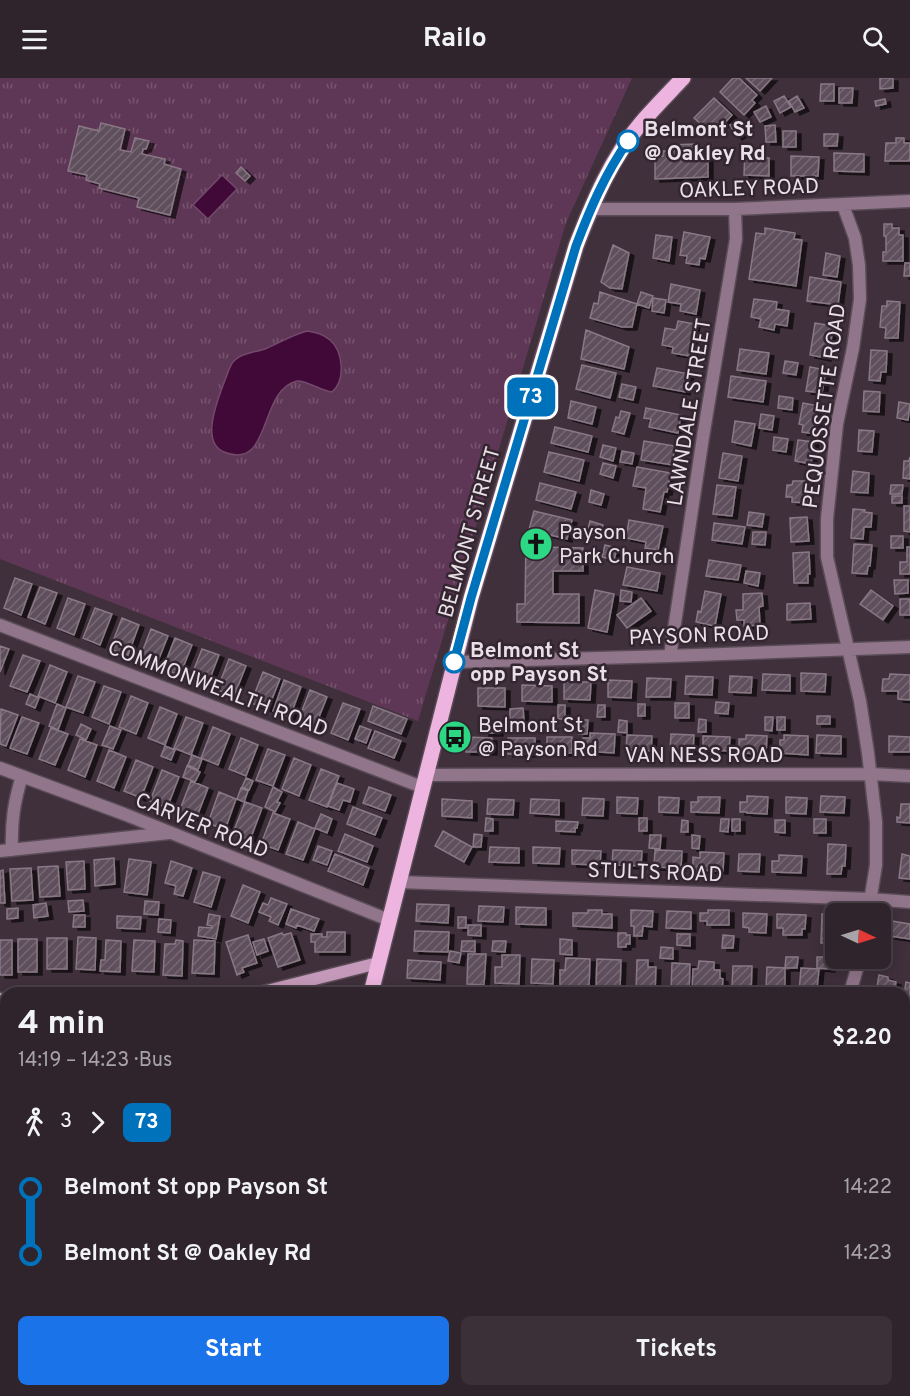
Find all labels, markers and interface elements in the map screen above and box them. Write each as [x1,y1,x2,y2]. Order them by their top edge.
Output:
text: Railo [423,22,487,56]
icon: menu [18,23,51,56]
icon: search [859,23,892,56]
place label: Belmont St @ Oakley Rd [644,117,766,168]
marker: Belmont St @ Oakley Rd [617,130,639,152]
street label: OAKLEY ROAD [679,174,820,205]
street label: PEQUOSSETTE ROAD [798,302,853,510]
street label: LAWNDALE STREET [662,316,719,508]
line badge: 73 [504,378,558,416]
text: 73 [519,384,543,411]
street label: BELMONT STREET [433,444,508,621]
place label: Payson Park Church [559,520,675,571]
church icon: Payson Park Church [518,526,554,562]
street label: PAYSON ROAD [628,621,770,652]
street label: COMMONWEALTH ROAD [103,635,332,744]
place label: Belmont St opp Payson St [470,638,607,689]
marker: Belmont St opp Payson St [443,651,465,673]
place label: Belmont St @ Payson Rd [478,713,598,764]
bus stop icon: Belmont St @ Payson Rd [437,719,473,755]
street label: VAN NESS ROAD [624,743,784,770]
street label: CARVER ROAD [131,787,272,865]
street label: STULTS ROAD [587,858,723,889]
north arrow [825,903,891,969]
map controls [825,903,891,969]
text: 4 min [18,1004,105,1046]
text: $2.20 [832,1025,892,1052]
text: 14:19 – 14:23 · Bus [18,1048,172,1074]
icon: walk [18,1106,51,1139]
icon: forward [81,1106,114,1139]
text: 3 [60,1109,72,1135]
text: 73 [135,1109,159,1136]
text: Belmont St opp Payson St [64,1175,328,1202]
text: 14:22 [844,1175,892,1201]
text: Belmont St @ Oakley Rd [64,1241,311,1268]
text: 14:23 [844,1241,892,1267]
button: Start [18,1316,449,1385]
button: Tickets [461,1316,892,1385]

